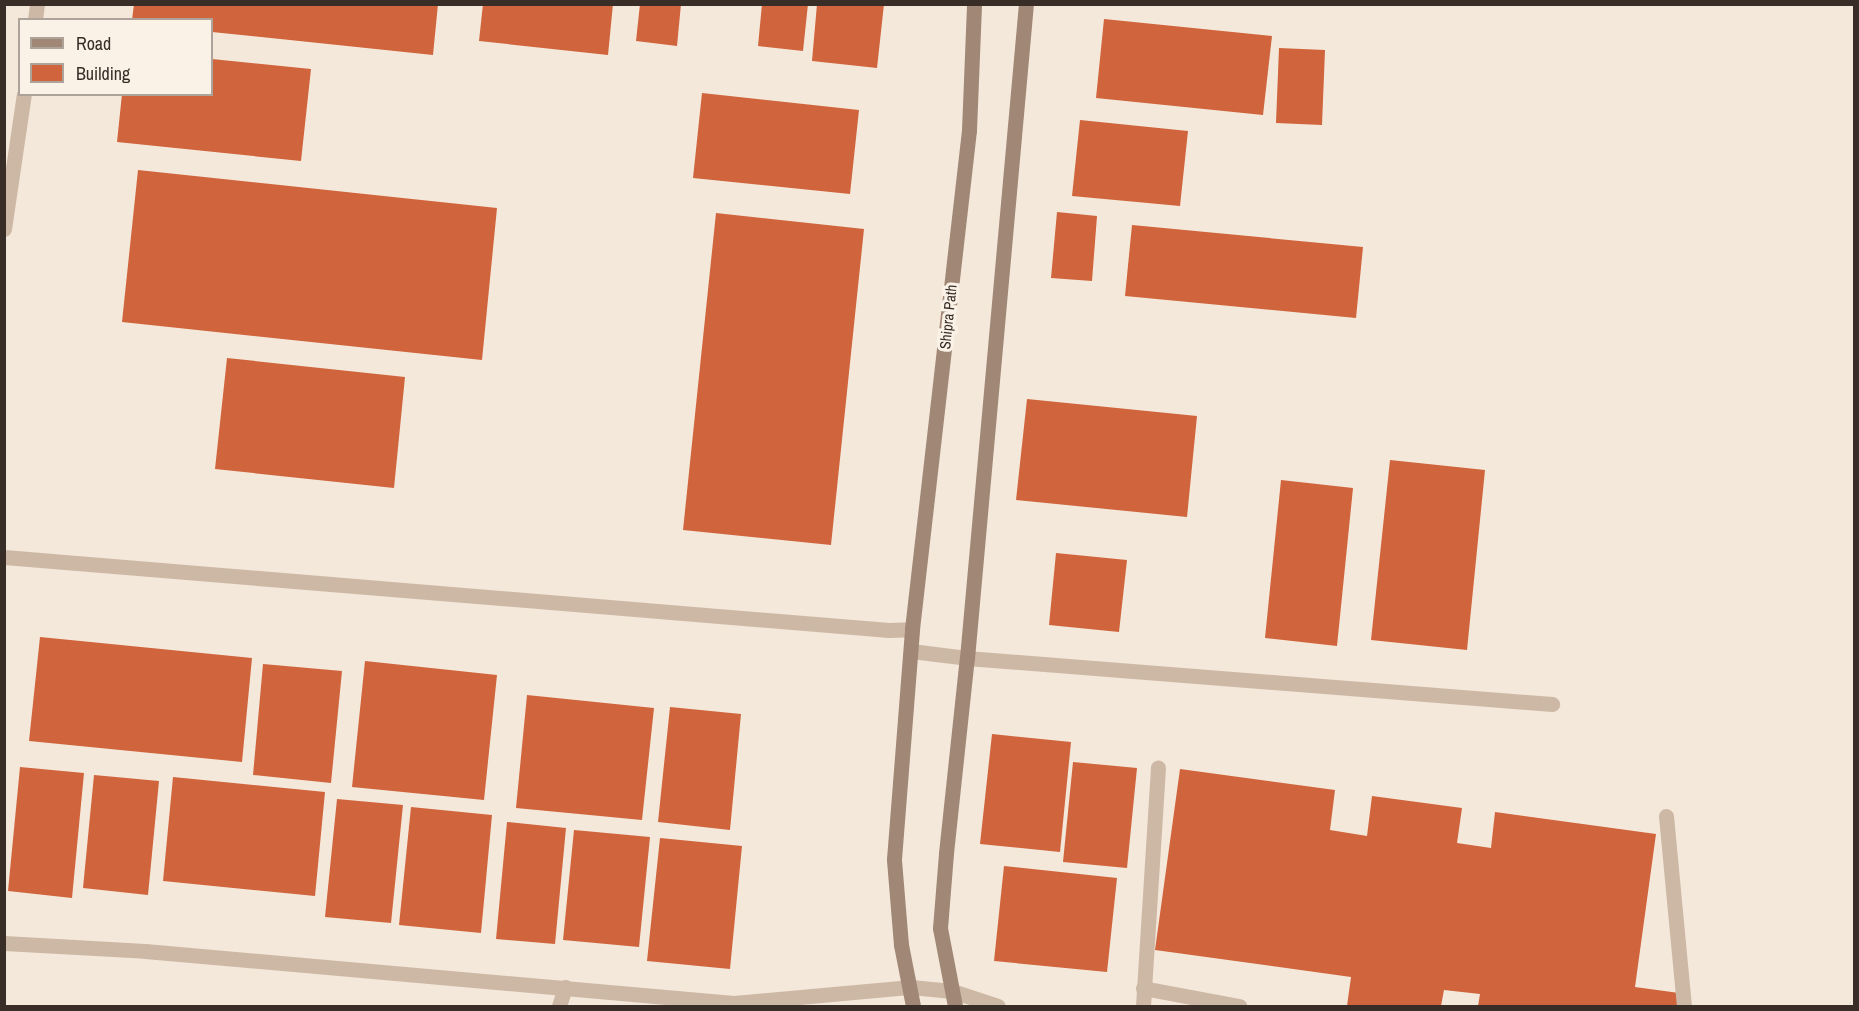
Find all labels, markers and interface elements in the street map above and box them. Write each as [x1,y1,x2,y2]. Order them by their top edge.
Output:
legend [18,18,213,96]
text: Road [76,31,111,56]
text: Building [76,61,130,86]
street label: Shipra Path [936,284,960,350]

